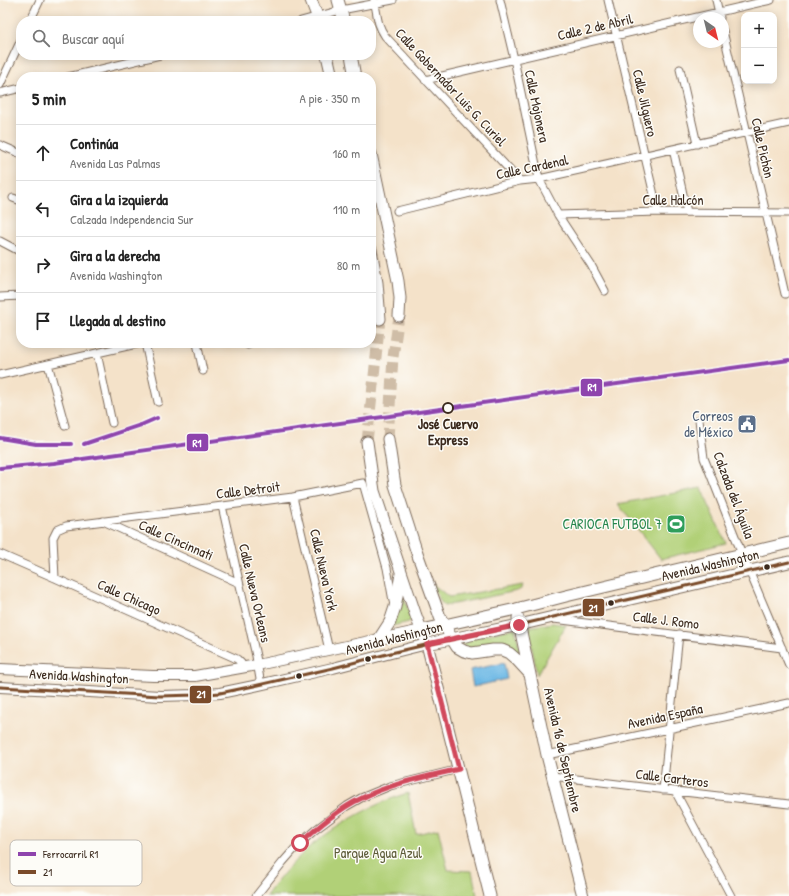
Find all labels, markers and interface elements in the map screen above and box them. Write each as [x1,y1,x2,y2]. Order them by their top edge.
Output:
street label: Calle 2 de Abril [555,9,635,44]
north arrow [693,12,729,48]
map controls [741,12,777,84]
button: + [741,12,777,48]
search box [16,16,376,60]
street label: Calle Gobernador Luis G. Curiel [391,23,511,150]
icon: search [30,27,52,49]
text: Buscar aquí [62,28,125,49]
button: − [741,48,777,84]
street label: Calle Jilguero [628,67,663,139]
street label: Calle Mojonera [520,68,555,145]
text: 5 min [32,87,66,110]
text: A pie · 350 m [299,89,360,107]
street label: Calle Pichón [747,116,780,180]
text: Continúa [70,133,118,154]
icon: ahead [32,142,54,164]
text: 160 m [332,144,360,162]
street label: Calle Cardenal [494,150,570,183]
text: Avenida Las Palmas [70,154,160,172]
text: Gira a la izquierda [70,189,168,210]
street label: Calle Halcón [642,190,704,209]
icon: left [32,198,54,220]
text: 110 m [333,200,360,218]
text: Calzada Independencia Sur [70,210,194,228]
text: Gira a la derecha [70,245,160,266]
icon: right [32,254,54,276]
text: 80 m [337,256,360,274]
text: Avenida Washington [70,266,162,284]
icon: arrive [32,310,54,332]
text: Llegada al destino [70,310,166,331]
line badge: R1 [580,378,603,397]
text: R1 [588,380,597,394]
marker: José Cuervo Express [442,402,454,414]
place label: Correos de México [684,406,733,441]
public building icon: Correos de México [736,413,758,435]
place label: José Cuervo Express [418,414,479,451]
line badge: R1 [186,433,209,452]
text: R1 [193,436,202,450]
street label: Calzada del Águila [708,449,760,542]
street label: Calle Detroit [215,476,281,503]
sports icon: CARIOCA FUTBOL 7 [665,513,687,535]
place label: CARIOCA FUTBOL 7 [563,514,662,533]
street label: Calle Cincinnati [136,515,217,564]
street label: Calle Nueva York [306,527,343,613]
street label: Calle Nueva Orleans [235,542,276,644]
street label: Avenida Washington [659,544,761,586]
unlabelled marker [762,562,772,572]
street label: Calle Chicago [94,574,164,620]
line badge: 21 [582,598,605,617]
unlabelled marker [606,598,616,608]
text: 21 [588,601,598,615]
street label: Calle J. Romo [632,606,701,633]
street label: Avenida Washington [343,616,445,660]
route end [510,616,528,634]
unlabelled marker [363,654,373,664]
street label: Avenida Washington [29,663,129,689]
unlabelled marker [294,671,304,681]
line badge: 21 [189,685,212,704]
street label: Avenida 16 de Septiembre [539,686,587,815]
text: 21 [196,687,206,701]
street label: Avenida España [625,698,705,734]
street label: Calle Carteros [634,764,710,791]
route start [291,834,309,852]
legend [10,840,142,886]
park label: Parque Agua Azul [334,843,422,863]
text: Ferrocarril R1 [42,847,98,861]
text: 21 [43,865,52,879]

